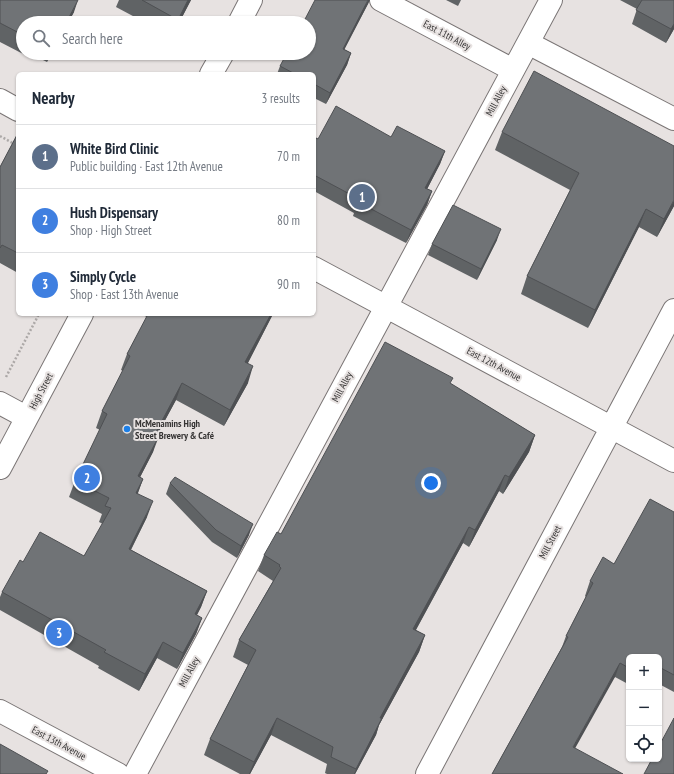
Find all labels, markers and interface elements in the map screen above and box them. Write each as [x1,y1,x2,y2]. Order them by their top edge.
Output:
search box [16,16,316,60]
street label: East 11th Alley [421,17,473,53]
icon: search [30,27,52,49]
text: Search here [62,29,123,48]
street label: Mill Alley [483,84,509,118]
text: Nearby [32,87,75,109]
text: 3 results [261,90,300,107]
text: White Bird Clinic [70,139,159,158]
text: 1 [42,148,48,165]
text: 70 m [277,148,300,165]
text: Public building · East 12th Avenue [70,158,223,175]
pin: 1 [349,182,375,212]
text: Hush Dispensary [70,203,158,222]
text: 2 [42,212,48,229]
text: 80 m [277,212,300,229]
text: Shop · High Street [70,222,152,239]
text: Simply Cycle [70,267,136,286]
text: 3 [42,276,48,293]
text: 90 m [277,276,300,293]
text: Shop · East 13th Avenue [70,286,179,303]
street label: East 12th Avenue [465,344,523,384]
street label: High Street [26,370,56,411]
street label: Mill Alley [329,370,355,404]
place label: McMenamins High Street Brewery & Café [135,417,214,442]
marker: McMenamins High Street Brewery & Café [122,424,132,434]
pin: 2 [74,463,100,493]
your location [421,473,441,493]
street label: Mill Street [536,523,564,561]
pin: 3 [46,618,72,648]
map controls [626,654,662,762]
button: + [626,654,662,690]
street label: Mill Alley [176,655,202,689]
button: − [626,690,662,726]
street label: East 13th Avenue [30,723,88,763]
button: locate [626,726,662,762]

